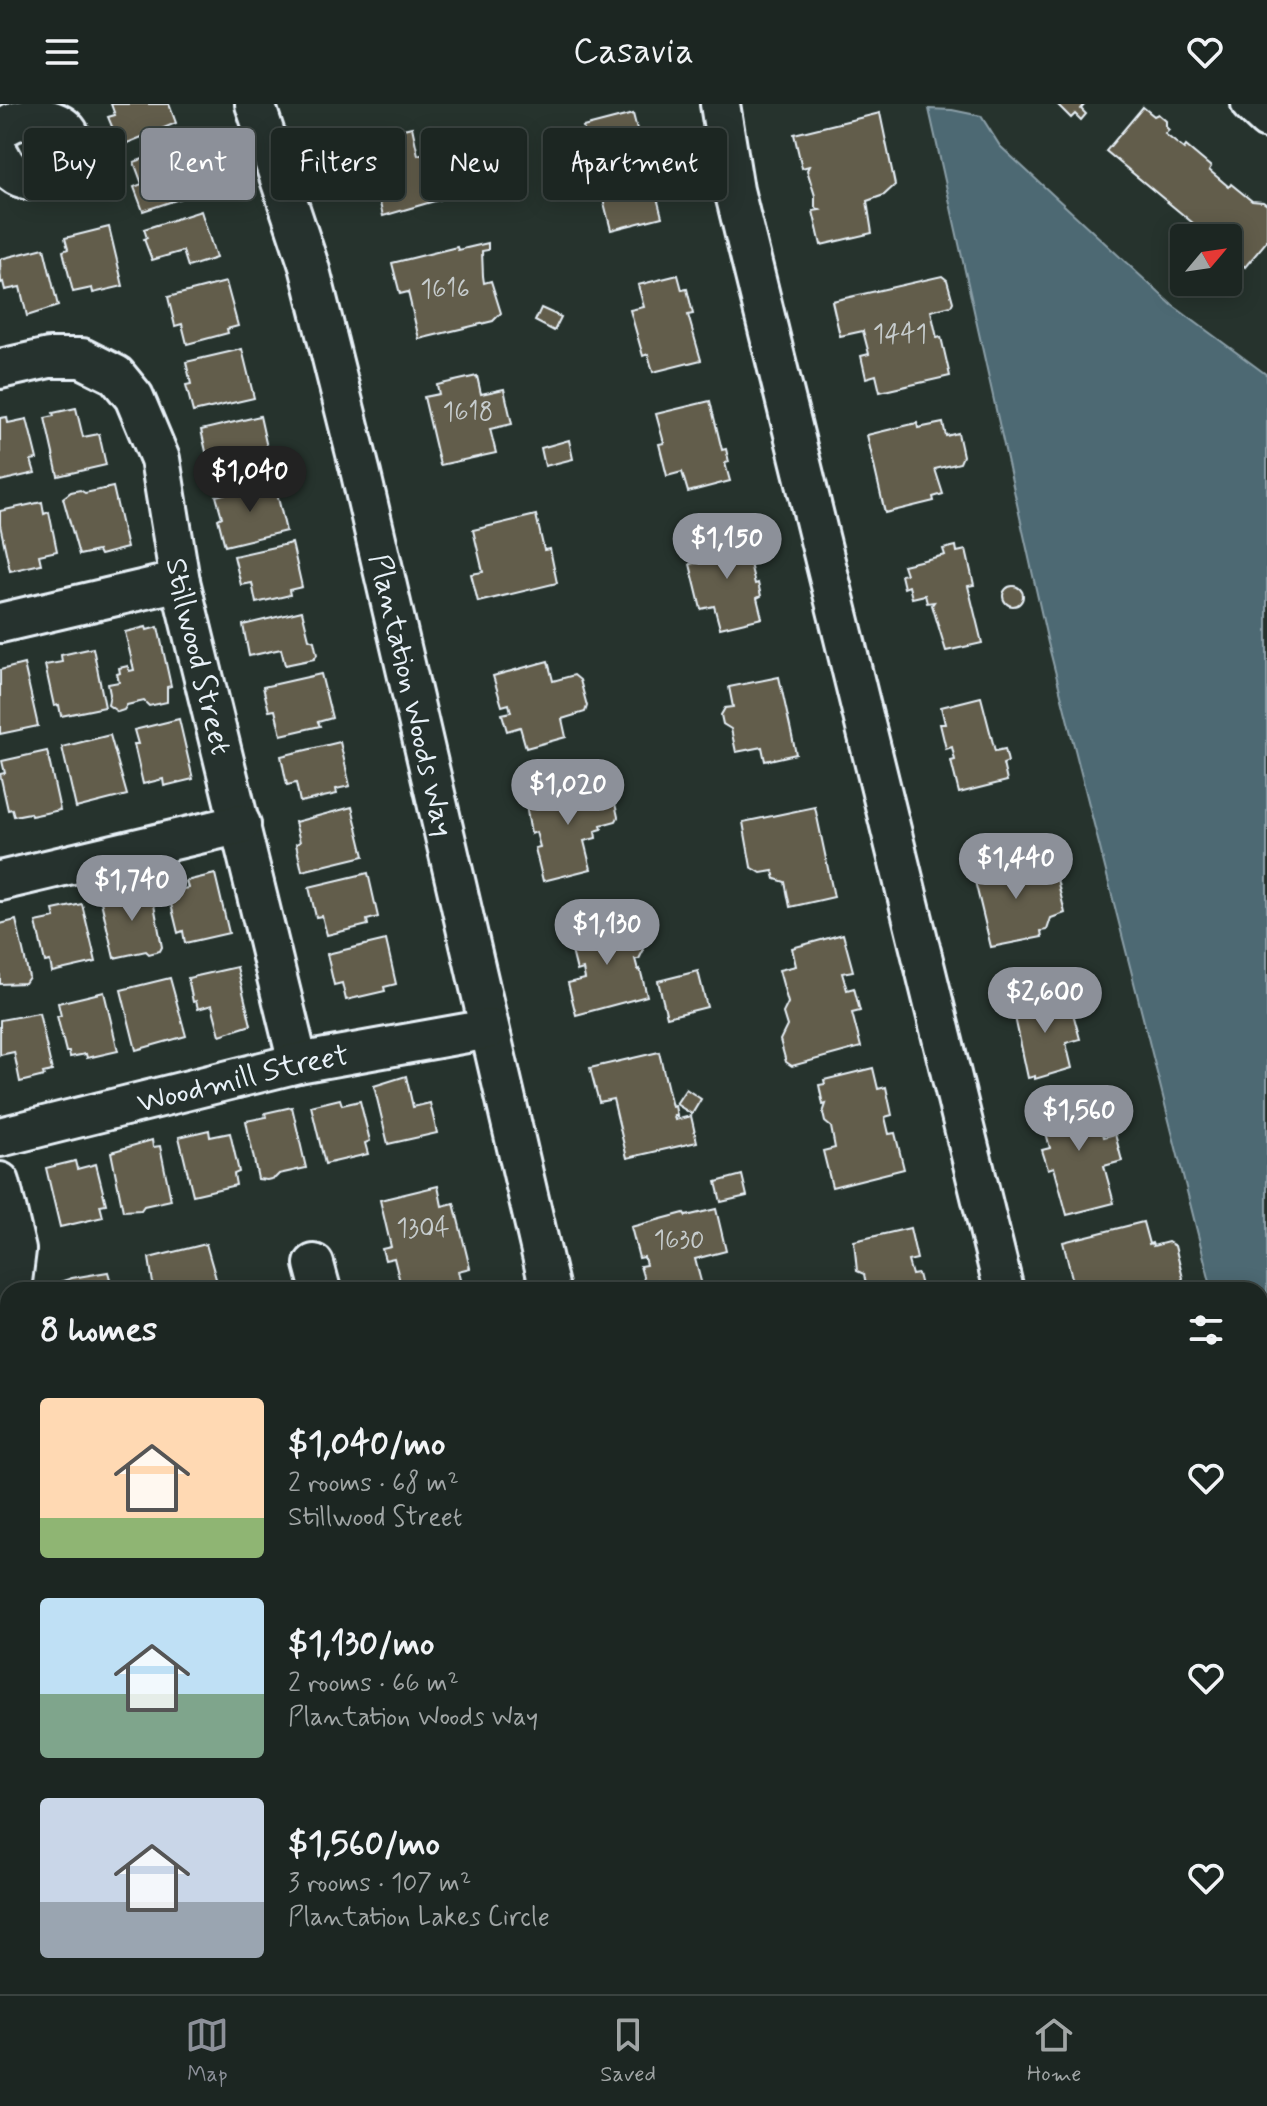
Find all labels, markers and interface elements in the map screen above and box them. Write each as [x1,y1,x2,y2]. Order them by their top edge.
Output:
text: Casavia [573,29,694,76]
icon: menu [40,30,84,74]
icon: heart [1183,30,1227,74]
chip: Buy [24,128,125,200]
chip: Rent [141,128,255,200]
chip: Filters [271,128,405,200]
chip: New [421,128,527,200]
chip: Apartment [543,128,727,200]
north arrow [1170,224,1242,296]
map controls [1170,224,1242,296]
house number: 1616 [420,273,470,307]
house number: 1441 [873,318,927,352]
house number: 1618 [443,396,493,430]
pin: $1,040 [185,446,315,514]
text: $1,040 [211,455,289,489]
pin: $1,150 [662,513,792,581]
text: $1,150 [691,522,763,556]
street label: Plantation Woods Way [359,550,462,840]
street label: Stillwood Street [156,555,240,759]
pin: $1,020 [503,759,633,827]
text: $1,020 [529,768,607,802]
pin: $1,440 [951,833,1081,901]
text: $1,440 [977,842,1055,876]
pin: $1,740 [67,855,197,923]
text: $1,740 [94,864,170,898]
pin: $1,130 [542,899,672,967]
text: $1,130 [573,908,641,942]
pin: $2,600 [980,967,1110,1035]
text: $2,600 [1006,976,1084,1010]
street label: Woodmill Street [133,1036,352,1123]
pin: $1,560 [1014,1085,1144,1153]
text: $1,560 [1042,1094,1116,1128]
house number: 1304 [396,1212,450,1246]
house number: 1630 [653,1224,705,1258]
text: 8 homes [40,1308,157,1353]
icon: filters [1184,1308,1228,1352]
text: $1,040/mo [288,1422,445,1467]
icon: home [104,1430,200,1526]
icon: heart [1184,1456,1228,1500]
text: 2 rooms · 68 m² [288,1467,459,1501]
text: Stillwood Street [288,1501,462,1535]
text: $1,130/mo [288,1622,434,1667]
icon: home [104,1630,200,1726]
icon: heart [1184,1656,1228,1700]
text: 2 rooms · 66 m² [288,1667,459,1701]
text: Plantation Woods Way [288,1701,538,1735]
text: $1,560/mo [288,1822,440,1867]
icon: home [104,1830,200,1926]
icon: heart [1184,1856,1228,1900]
text: 3 rooms · 107 m² [288,1867,471,1901]
text: Plantation Lakes Circle [288,1901,550,1935]
tab: Map [185,2013,229,2089]
tab: Saved [600,2013,656,2089]
tab: Home [1027,2013,1082,2089]

